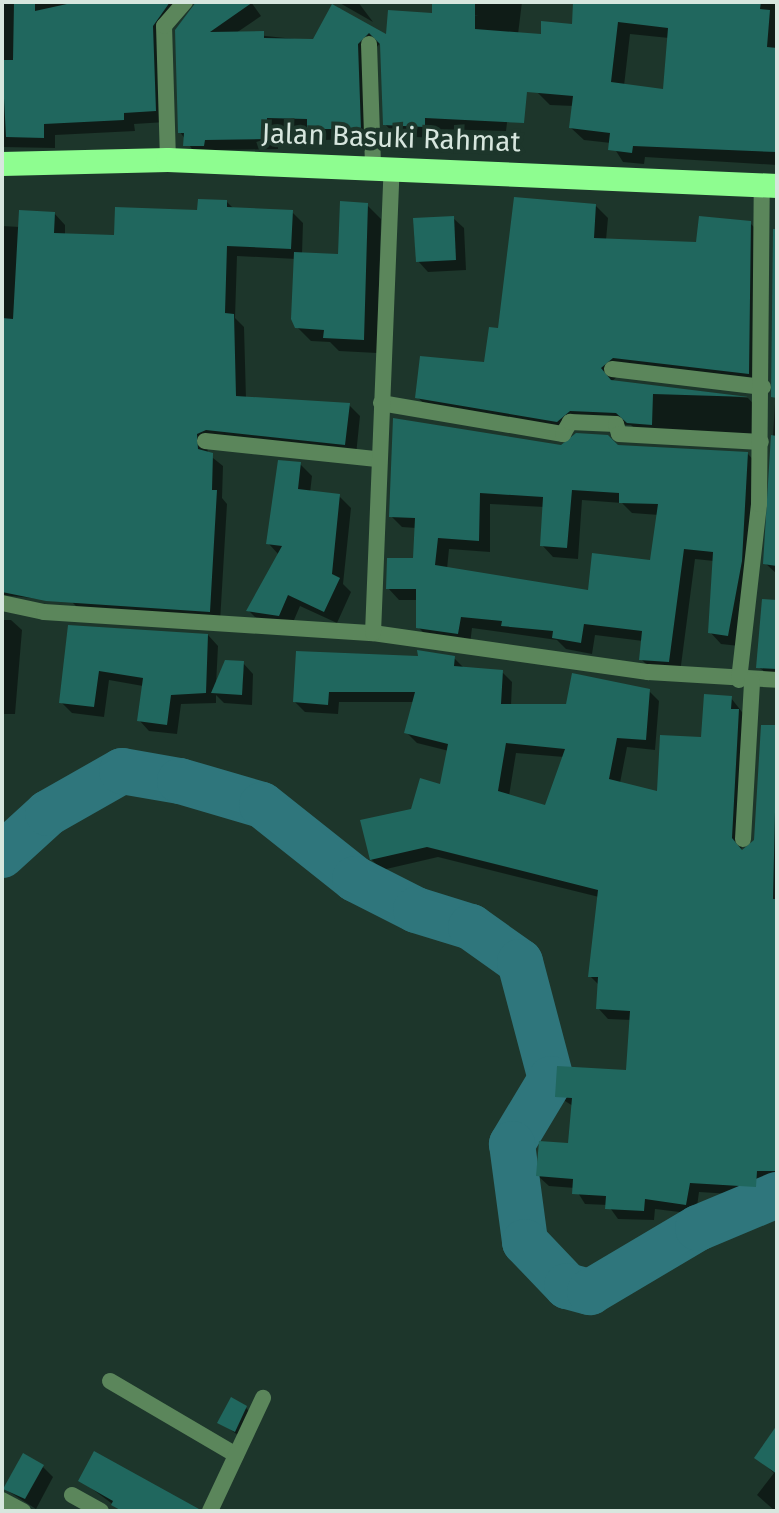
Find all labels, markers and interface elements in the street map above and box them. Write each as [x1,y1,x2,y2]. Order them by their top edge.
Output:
street label: Jalan Basuki Rahmat [261,117,521,159]

